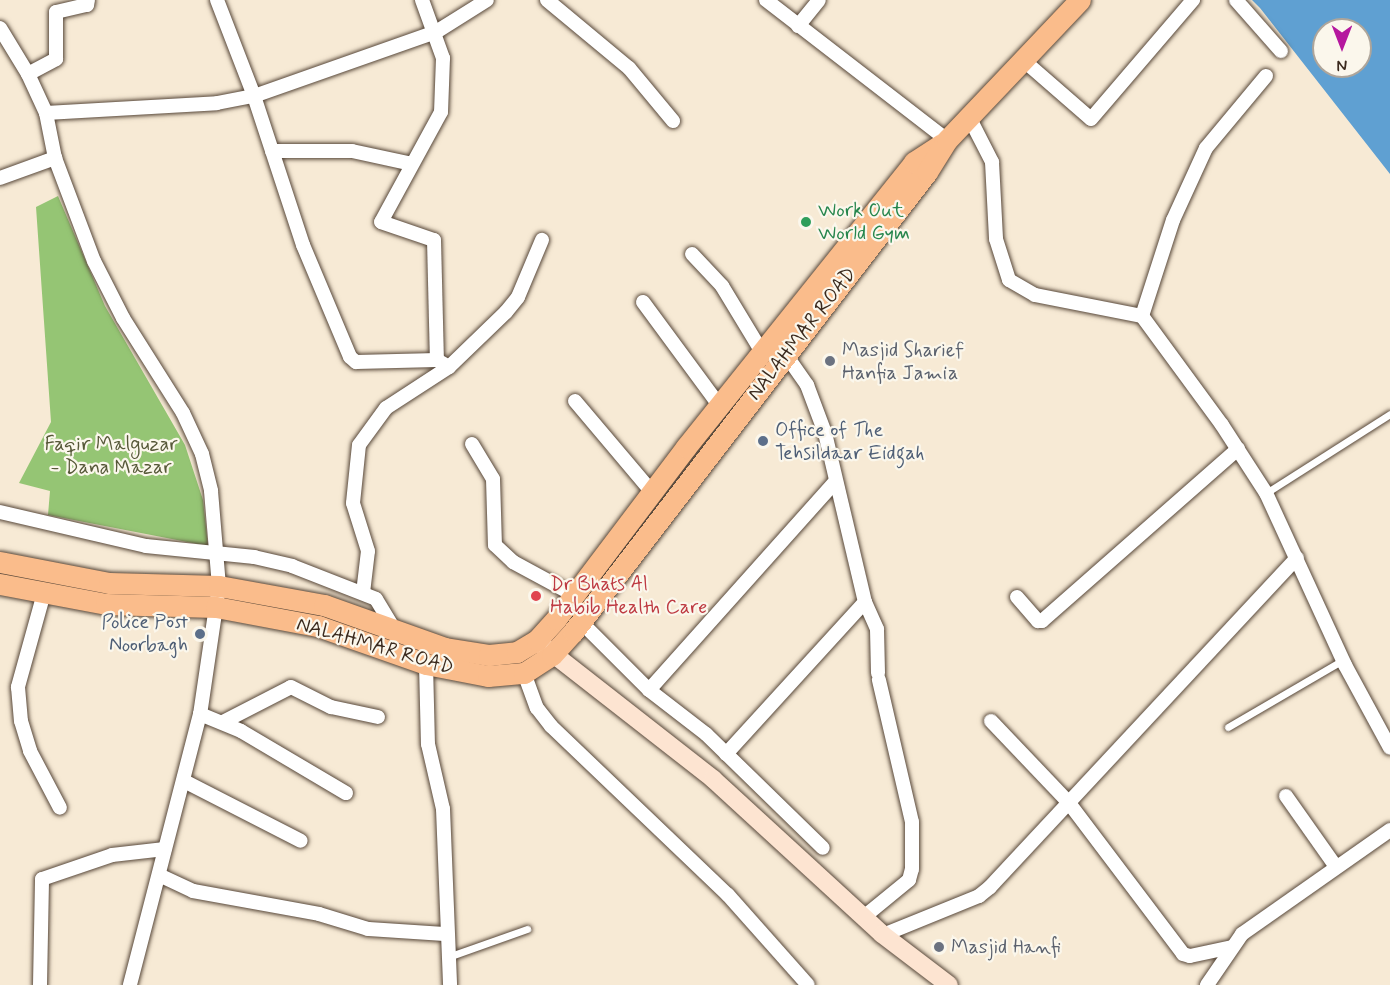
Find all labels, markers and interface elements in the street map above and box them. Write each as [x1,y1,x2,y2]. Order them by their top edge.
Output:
north arrow [1312,18,1372,78]
text: N [1337,54,1347,75]
place label: Work Out World Gym [818,198,917,245]
marker: Work Out World Gym [799,215,813,229]
street label: NALAHMAR ROAD [743,264,861,404]
place label: Masjid Sharief Hanfia Jamia [842,338,967,385]
marker: Masjid Sharief Hanfia Jamia [823,354,837,368]
place label: Office of The Tehsildaar Eidgah [775,418,924,465]
park label: Faqir Malguzar - Dana Mazar [45,433,177,480]
marker: Office of The Tehsildaar Eidgah [756,434,770,448]
place label: Dr Bhats Al Habib Health Care [550,572,707,619]
marker: Dr Bhats Al Habib Health Care [527,587,545,605]
place label: Police Post Noorbagh [103,610,188,657]
street label: NALAHMAR ROAD [295,612,455,680]
marker: Police Post Noorbagh [193,627,207,641]
place label: Masjid Hanfi [951,935,1057,959]
marker: Masjid Hanfi [932,940,946,954]

